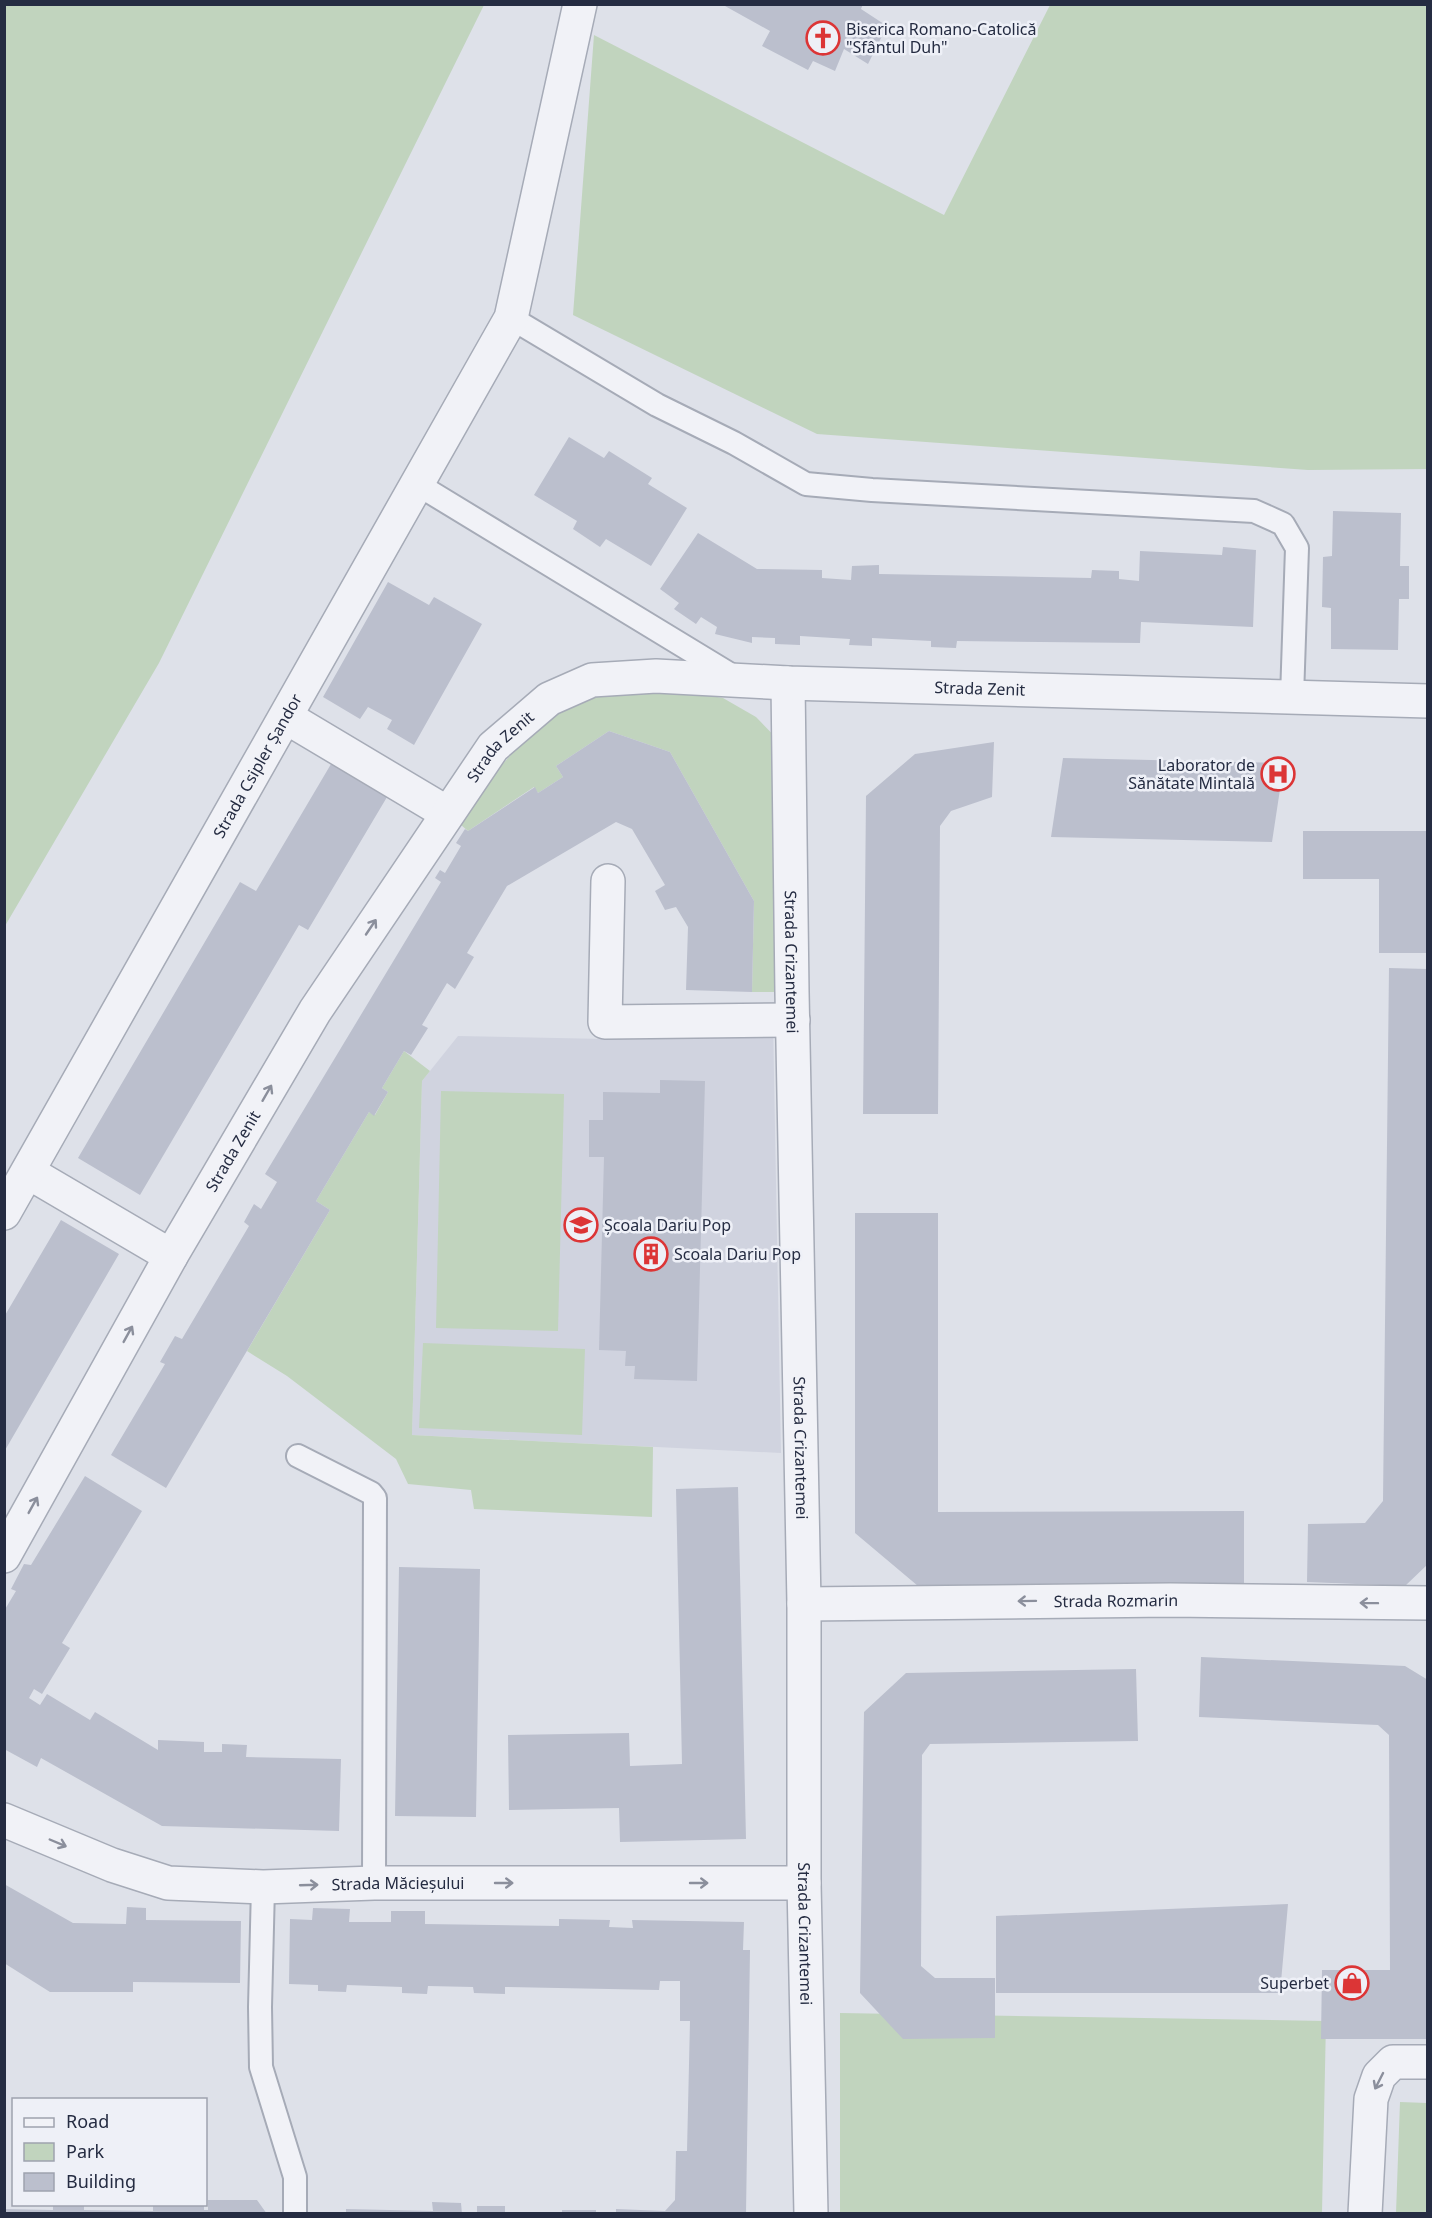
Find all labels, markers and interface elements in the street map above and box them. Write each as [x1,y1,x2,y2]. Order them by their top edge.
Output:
place label: Biserica Romano-Catolică "Sfântul Duh" [846,18,1037,58]
church icon: Biserica Romano-Catolică "Sfântul Duh" [805,20,841,56]
street label: Strada Zenit [934,676,1026,701]
street label: Strada Csipler Șandor [208,689,307,842]
street label: Strada Zenit [461,706,539,787]
place label: Laborator de Sănătate Mintală [1128,754,1255,794]
hospital icon: Laborator de Sănătate Mintală [1260,756,1296,792]
street label: Strada Crizantemei [780,890,804,1034]
one-way arrow [365,920,377,936]
one-way arrow [262,1084,274,1101]
street label: Strada Zenit [200,1106,265,1196]
school or university icon: Școala Dariu Pop [563,1207,599,1243]
place label: Școala Dariu Pop [604,1214,731,1236]
building icon: Scoala Dariu Pop [633,1236,669,1272]
place label: Scoala Dariu Pop [674,1243,801,1265]
one-way arrow [122,1326,134,1343]
street label: Strada Crizantemei [789,1376,813,1520]
one-way arrow [28,1496,39,1514]
street label: Strada Rozmarin [1054,1589,1178,1612]
one-way arrow [1018,1596,1038,1607]
one-way arrow [1360,1597,1380,1609]
one-way arrow [49,1837,67,1849]
street label: Strada Crizantemei [793,1862,818,2006]
street label: Strada Măcieșului [331,1872,464,1896]
one-way arrow [493,1877,513,1889]
one-way arrow [688,1877,708,1889]
one-way arrow [298,1879,318,1891]
shop icon: Superbet [1334,1965,1370,2001]
place label: Superbet [1260,1972,1329,1994]
one-way arrow [1373,2071,1384,2089]
legend [12,2098,207,2206]
text: Road [66,2109,109,2133]
text: Park [66,2139,104,2163]
text: Building [66,2169,136,2193]

